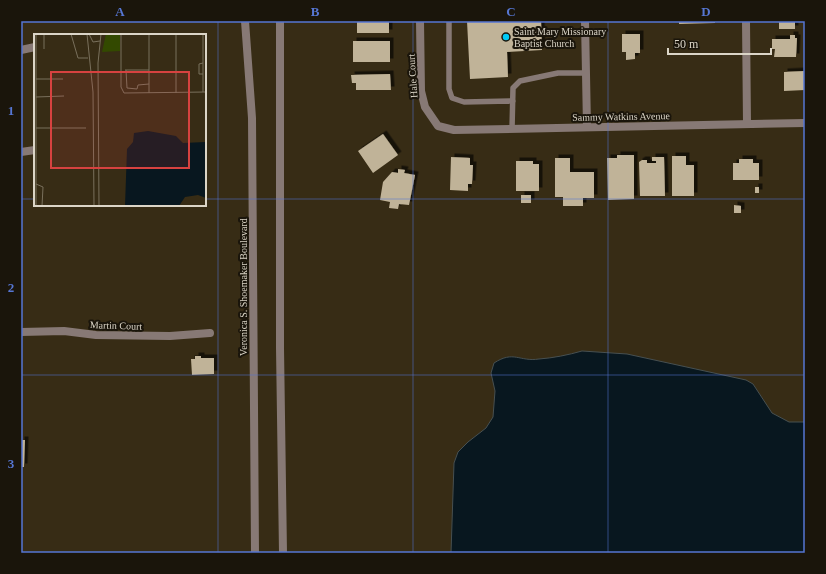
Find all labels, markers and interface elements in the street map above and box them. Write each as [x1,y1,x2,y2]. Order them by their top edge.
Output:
text: A [115,4,125,19]
text: B [311,4,320,19]
text: C [506,4,516,19]
text: D [701,4,711,19]
place label: Saint Mary Missionary Baptist Church [514,26,606,49]
scale bar [668,30,771,56]
marker: Saint Mary Missionary Baptist Church [501,32,511,42]
inset map [34,34,206,206]
text: 50 m [674,37,699,51]
street label: Hale Court [405,53,420,98]
text: 1 [8,103,14,118]
street label: Sammy Watkins Avenue [572,110,671,123]
street label: Veronica S. Shoemaker Boulevard [238,218,249,356]
text: 2 [8,280,14,295]
street label: Martin Court [90,319,143,332]
text: 3 [8,456,15,471]

